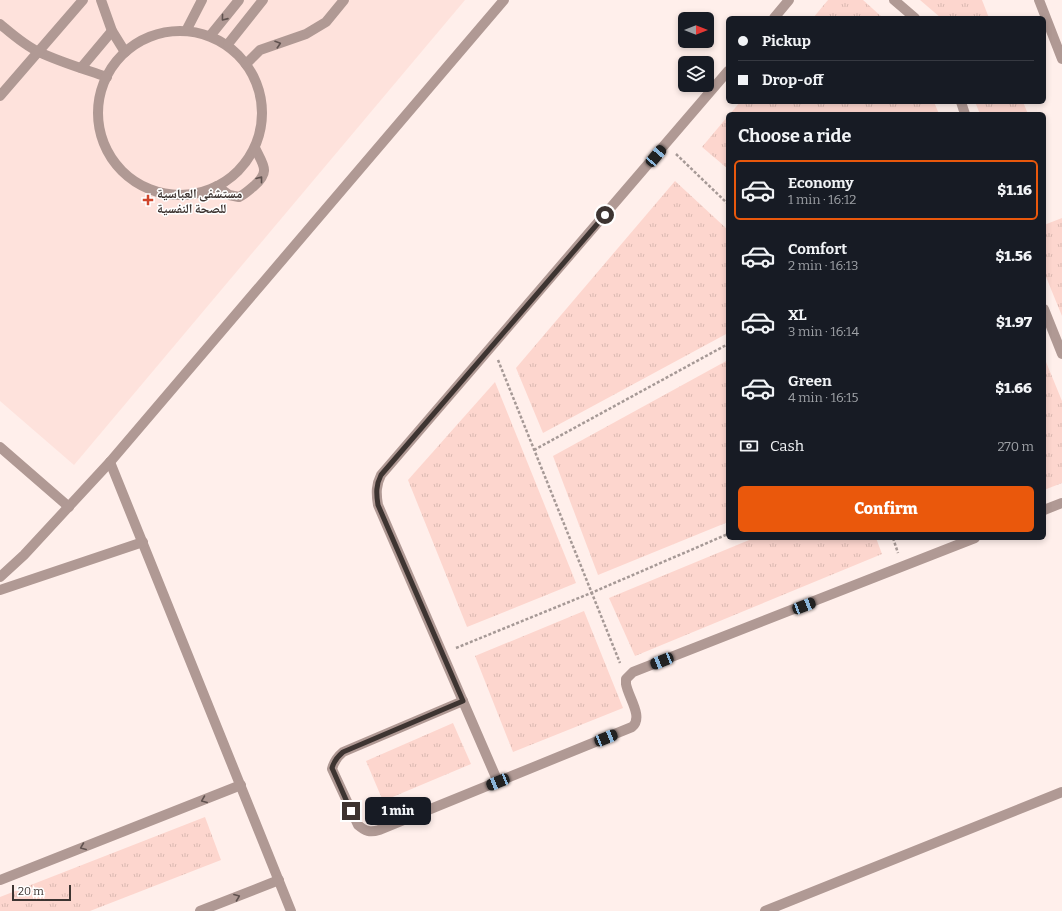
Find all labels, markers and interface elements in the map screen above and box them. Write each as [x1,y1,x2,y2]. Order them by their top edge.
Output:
north arrow [678,12,714,48]
map controls [678,12,714,92]
one-way arrow [222,14,229,21]
text: Pickup [762,32,811,50]
one-way arrow [275,40,282,49]
button: layers [678,56,714,92]
text: Drop-off [762,71,823,89]
text: Choose a ride [738,125,851,147]
car [644,143,668,169]
icon: car [740,172,776,208]
text: Economy [788,174,854,192]
one-way arrow [255,176,262,183]
text: $1.16 [997,181,1032,199]
place label: مستشفى العباسية للصحة النفسية [157,186,242,216]
text: 1 min · 16:12 [788,192,856,207]
marker: مستشفى العباسية للصحة النفسية [142,194,154,206]
route start [596,206,614,224]
icon: car [740,238,776,274]
text: Comfort [788,240,847,258]
text: $1.56 [995,247,1032,265]
text: 2 min · 16:13 [788,258,858,273]
icon: car [740,304,776,340]
text: XL [788,306,807,324]
text: $1.97 [996,313,1032,331]
text: 3 min · 16:14 [788,324,859,339]
icon: car [740,370,776,406]
text: Green [788,372,832,390]
text: $1.66 [995,379,1032,397]
text: 4 min · 16:15 [788,390,859,405]
icon: cash [738,435,760,457]
text: Cash [770,437,804,455]
text: 270 m [997,439,1034,454]
button: Confirm [738,486,1034,532]
car [791,596,817,616]
car [649,651,675,671]
car [593,728,619,748]
car [485,772,511,792]
one-way arrow [201,795,208,803]
callout: 1 min [365,797,431,825]
route end [342,802,360,820]
text: 1 min [381,803,415,818]
one-way arrow [80,843,87,851]
scale bar [12,883,71,902]
text: 20 m [18,885,44,898]
one-way arrow [233,893,240,901]

